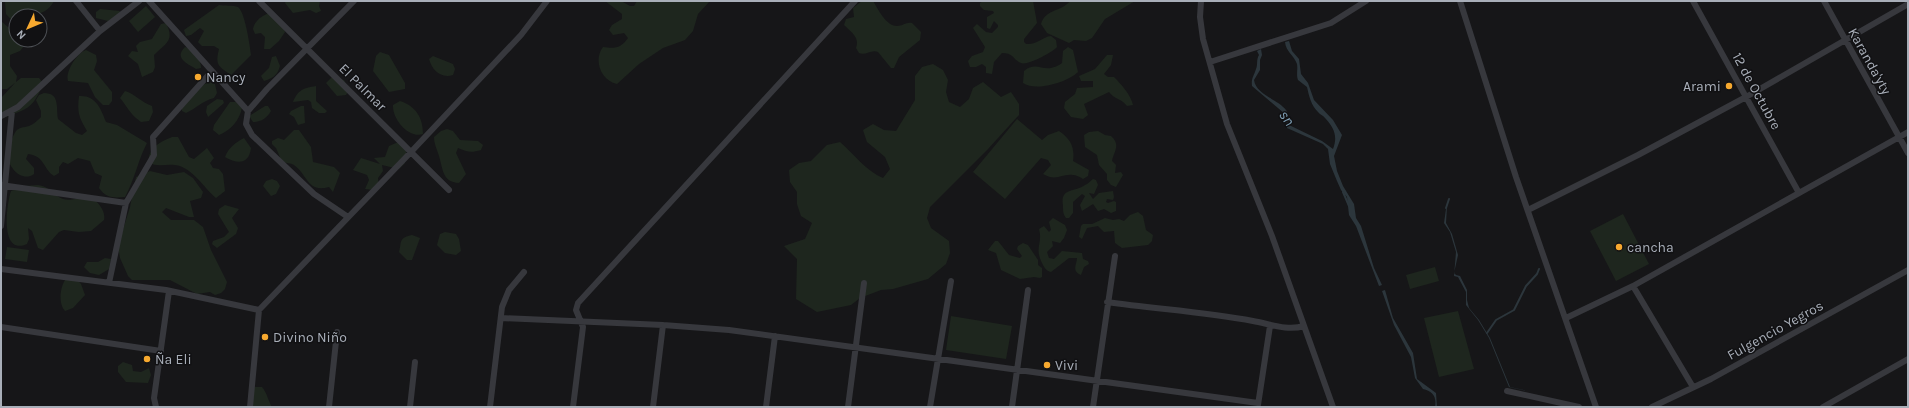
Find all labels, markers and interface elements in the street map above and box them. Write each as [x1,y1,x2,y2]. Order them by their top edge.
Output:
north arrow [8,8,48,48]
street label: Karanda'yty [1844,25,1895,98]
text: N [14,27,29,42]
street label: 12 de Octubre [1728,50,1785,133]
street label: El Palmar [335,60,391,115]
place label: Nancy [206,69,246,86]
marker: Nancy [193,72,203,82]
place label: Arami [1683,78,1721,95]
marker: Arami [1724,81,1734,91]
water label: sn [1275,107,1299,129]
place label: cancha [1627,239,1674,256]
marker: cancha [1614,242,1624,252]
street label: Fulgencio Yegros [1724,297,1826,364]
place label: Divino Niño [273,329,347,346]
marker: Divino Niño [260,332,270,342]
place label: Ña Eli [155,351,192,368]
marker: Ña Eli [142,354,152,364]
place label: Vivi [1055,357,1078,374]
marker: Vivi [1042,360,1052,370]

